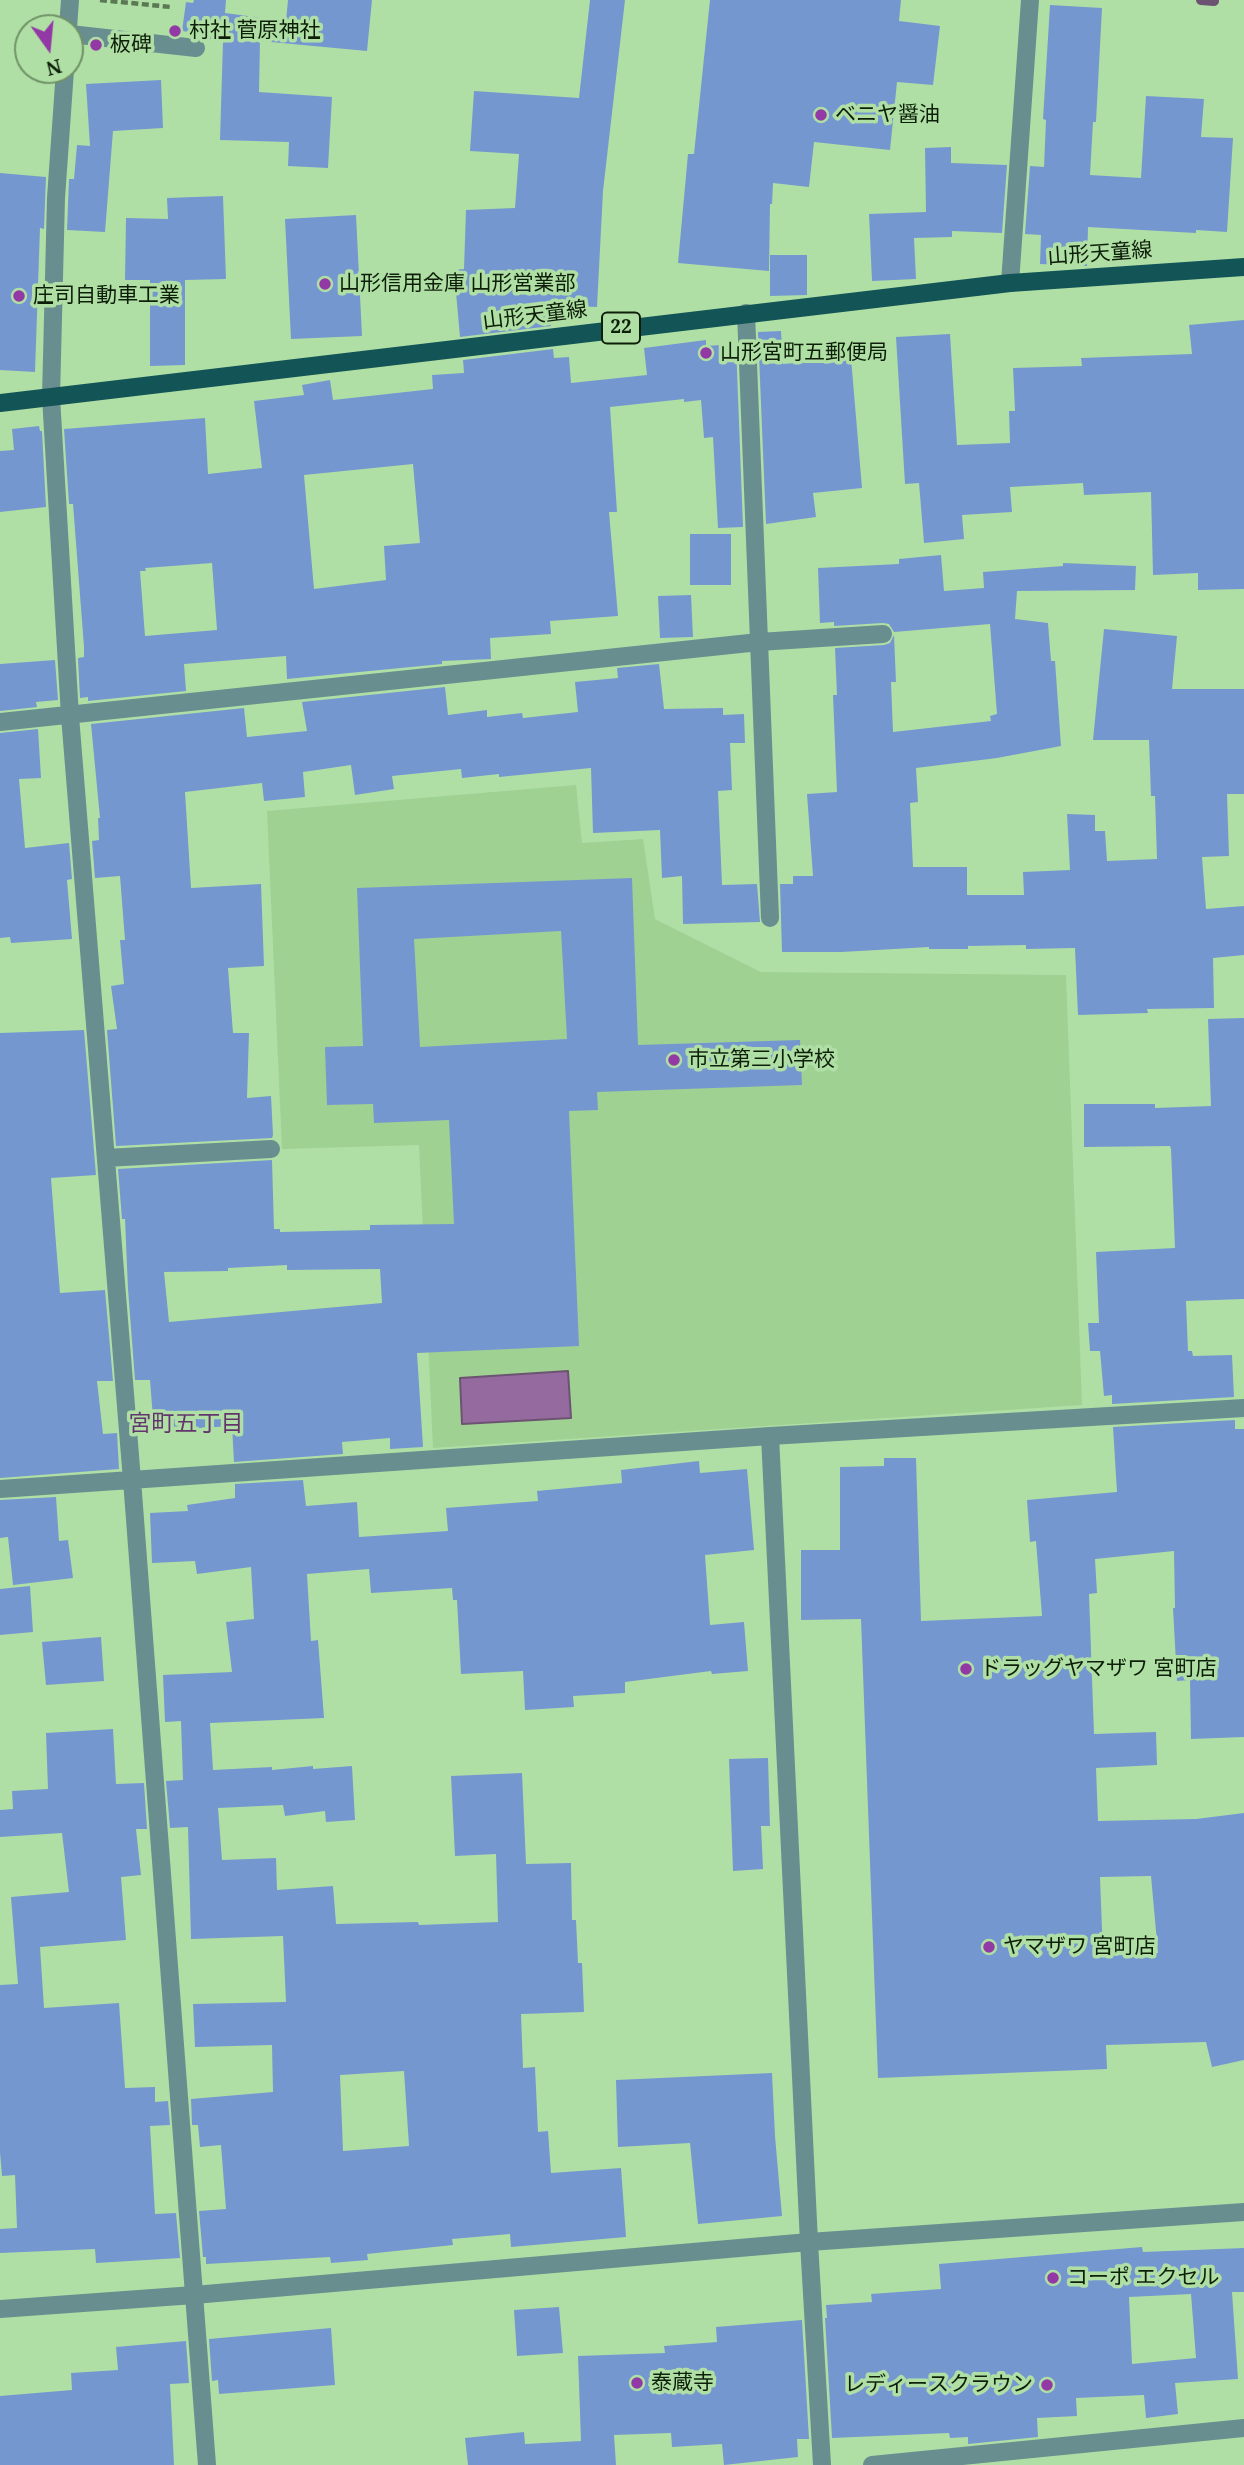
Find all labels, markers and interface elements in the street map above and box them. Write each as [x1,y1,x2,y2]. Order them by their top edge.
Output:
north arrow [14,14,84,84]
place label: 村社 菅原神社 [189,18,320,44]
marker: 村社 菅原神社 [167,23,183,39]
place label: 板碑 [110,32,152,58]
marker: 板碑 [88,37,104,53]
text: N [43,53,65,82]
place label: ベニヤ醤油 [835,102,940,128]
marker: ベニヤ醤油 [813,107,829,123]
street label: 山形天童線 [1047,238,1153,270]
place label: 山形信用金庫 山形営業部 [339,271,575,297]
marker: 山形信用金庫 山形営業部 [317,276,333,292]
place label: 庄司自動車工業 [33,283,180,309]
marker: 庄司自動車工業 [11,288,27,304]
street label: 山形天童線 [481,297,589,335]
road number: 22 [602,312,640,344]
place label: 山形宮町五郵便局 [720,340,888,366]
marker: 山形宮町五郵便局 [698,345,714,361]
place label: 市立第三小学校 [688,1047,835,1073]
marker: 市立第三小学校 [666,1052,682,1068]
district label: 宮町五丁目 [129,1410,243,1438]
place label: ドラッグヤマザワ 宮町店 [980,1656,1216,1682]
marker: ドラッグヤマザワ 宮町店 [958,1661,974,1677]
place label: ヤマザワ 宮町店 [1003,1934,1155,1960]
marker: ヤマザワ 宮町店 [981,1939,997,1955]
place label: コーポ エクセル [1067,2265,1219,2291]
marker: コーポ エクセル [1045,2270,1061,2286]
place label: 泰蔵寺 [651,2370,714,2396]
place label: レディースクラウン [844,2372,1033,2398]
marker: 泰蔵寺 [629,2375,645,2391]
marker: レディースクラウン [1039,2377,1055,2393]

